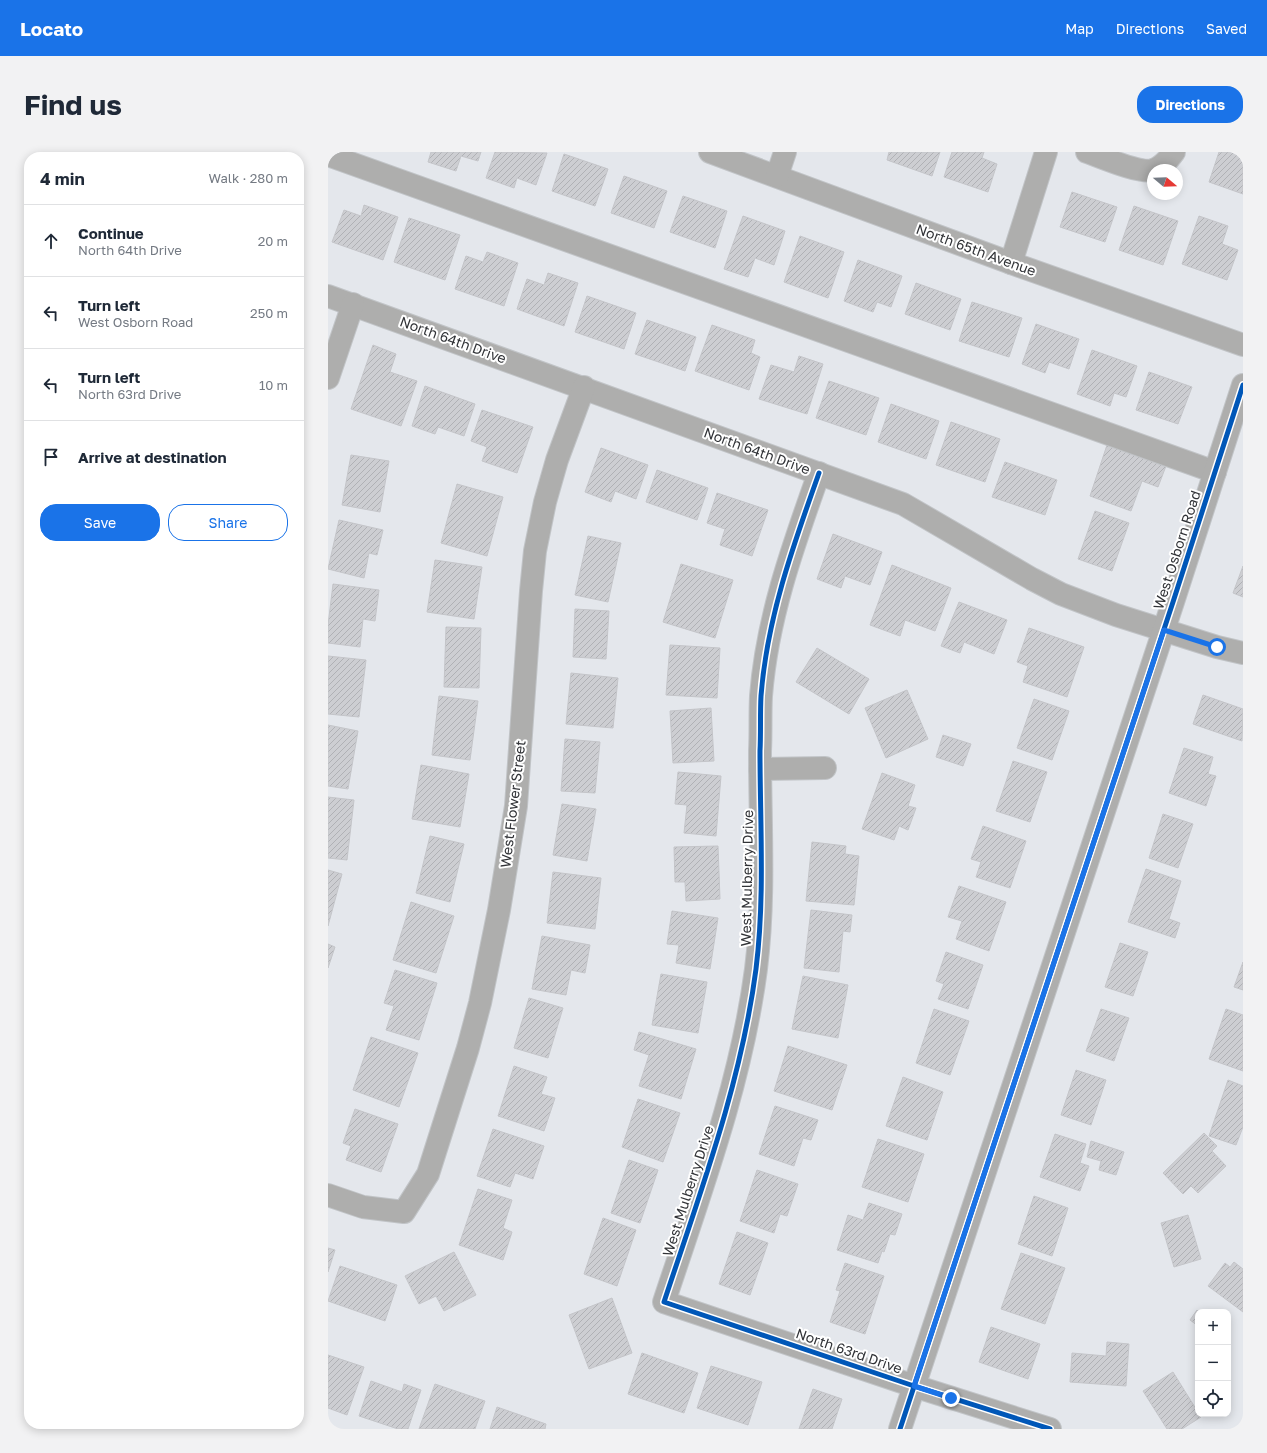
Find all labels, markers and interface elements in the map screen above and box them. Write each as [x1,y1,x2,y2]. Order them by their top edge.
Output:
text: Locato [20,17,83,40]
text: Map [1065,20,1094,37]
text: Directions [1116,20,1184,37]
text: Saved [1206,20,1247,37]
button: Directions [1137,86,1243,123]
text: Find us [24,88,122,121]
north arrow [1147,164,1183,200]
text: 4 min [40,168,85,189]
text: Walk · 280 m [209,170,288,186]
street label: North 65th Avenue [914,220,1038,279]
text: Continue [78,224,144,242]
icon: ahead [40,230,62,252]
text: 20 m [258,233,288,249]
text: North 64th Drive [78,242,182,258]
text: Turn left [78,296,140,314]
icon: left [40,302,62,324]
text: 250 m [250,305,288,321]
street label: North 64th Drive [398,312,509,367]
text: West Osborn Road [78,314,193,330]
text: Turn left [78,368,140,386]
icon: left [40,374,62,396]
text: 10 m [259,377,288,393]
text: North 63rd Drive [78,386,181,402]
street label: North 64th Drive [702,423,813,478]
icon: arrive [40,446,62,468]
text: Arrive at destination [78,448,227,466]
street label: West Osborn Road [1149,488,1204,612]
button: Save [40,504,160,541]
button: Share [168,504,288,541]
route start [1208,638,1226,656]
street label: West Flower Street [496,739,529,869]
street label: West Mulberry Drive [737,810,756,946]
street label: West Mulberry Drive [658,1123,717,1258]
map controls [1195,1309,1231,1417]
button: + [1195,1309,1231,1345]
street label: North 63rd Drive [794,1324,905,1377]
button: − [1195,1345,1231,1381]
button: locate [1195,1381,1231,1417]
route end [942,1389,960,1407]

